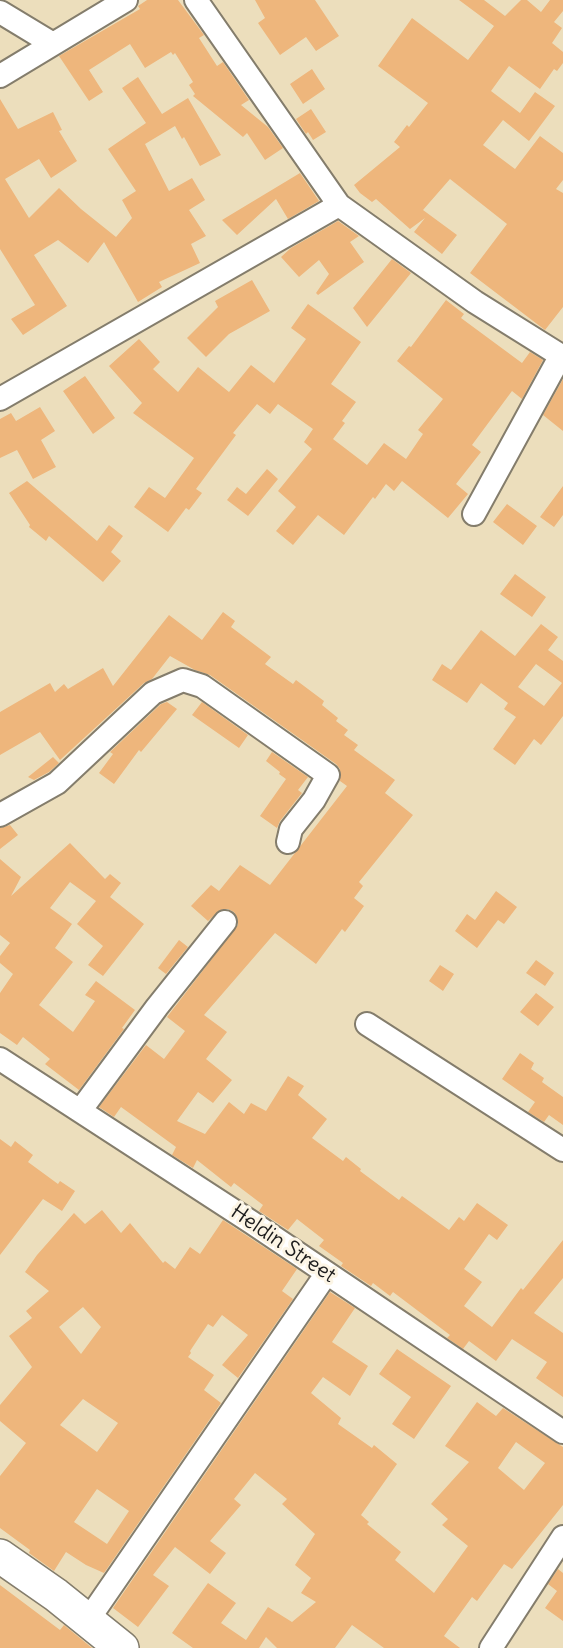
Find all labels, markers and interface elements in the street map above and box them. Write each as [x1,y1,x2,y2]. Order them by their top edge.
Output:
street label: Heldin Street [226,1200,340,1288]

